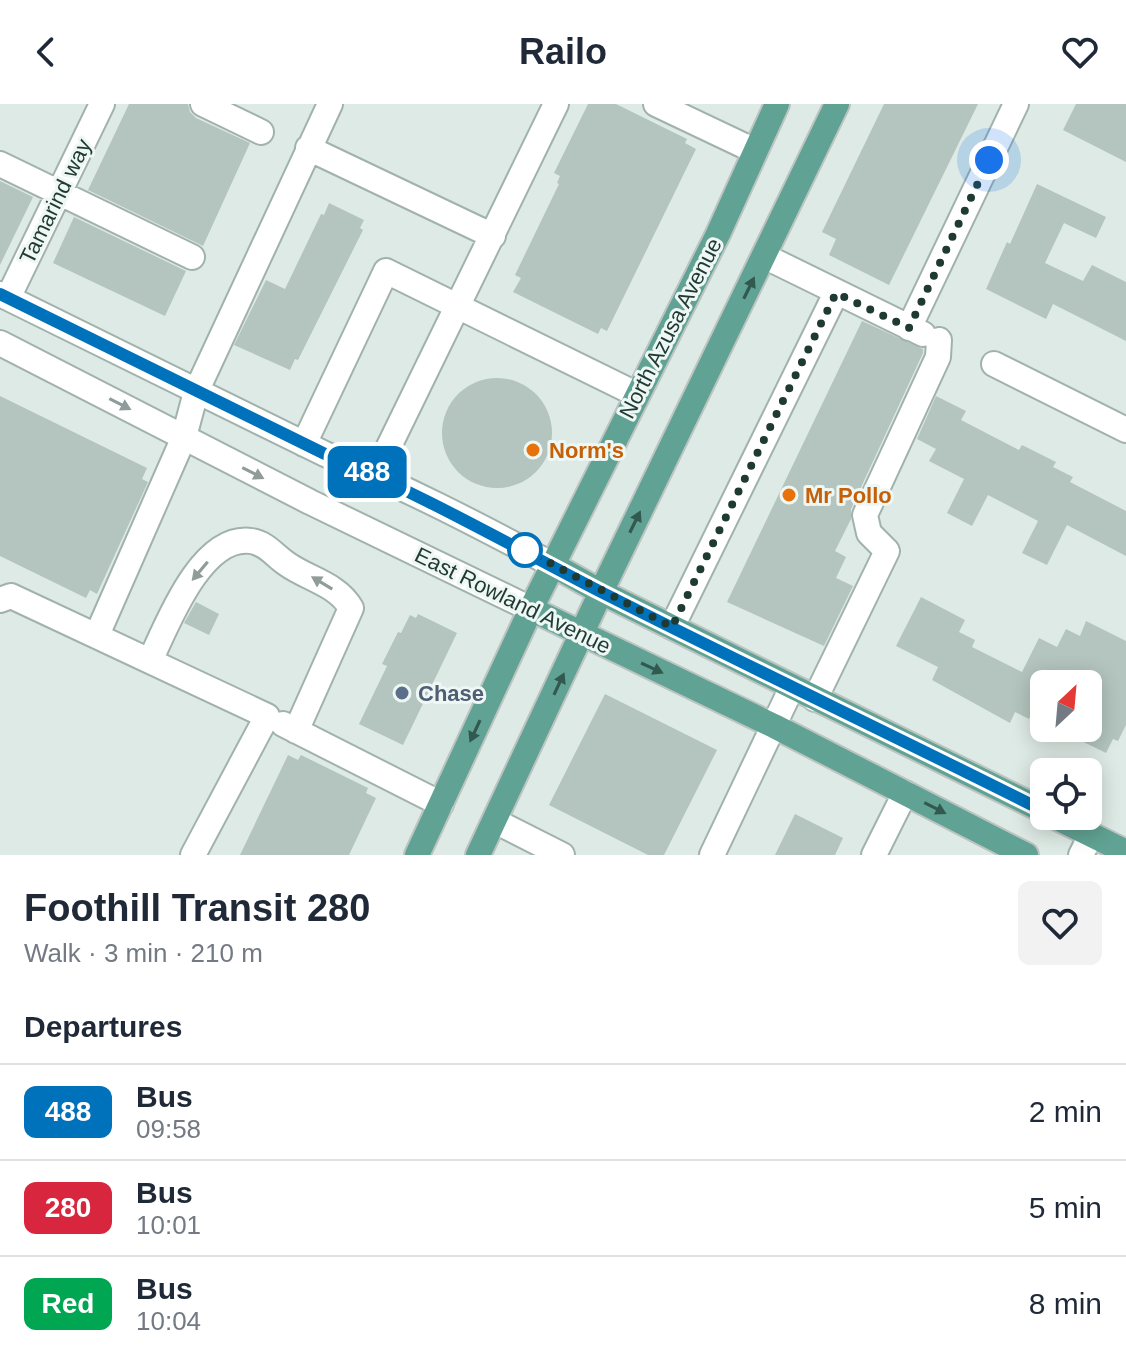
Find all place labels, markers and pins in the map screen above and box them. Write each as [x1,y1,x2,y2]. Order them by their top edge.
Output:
place label: Norm's [549,438,624,463]
marker: Norm's [524,441,542,459]
place label: Mr Pollo [805,483,892,508]
marker: Mr Pollo [780,486,798,504]
unlabelled marker [508,533,542,567]
place label: Chase [418,681,484,706]
marker: Chase [393,684,411,702]

